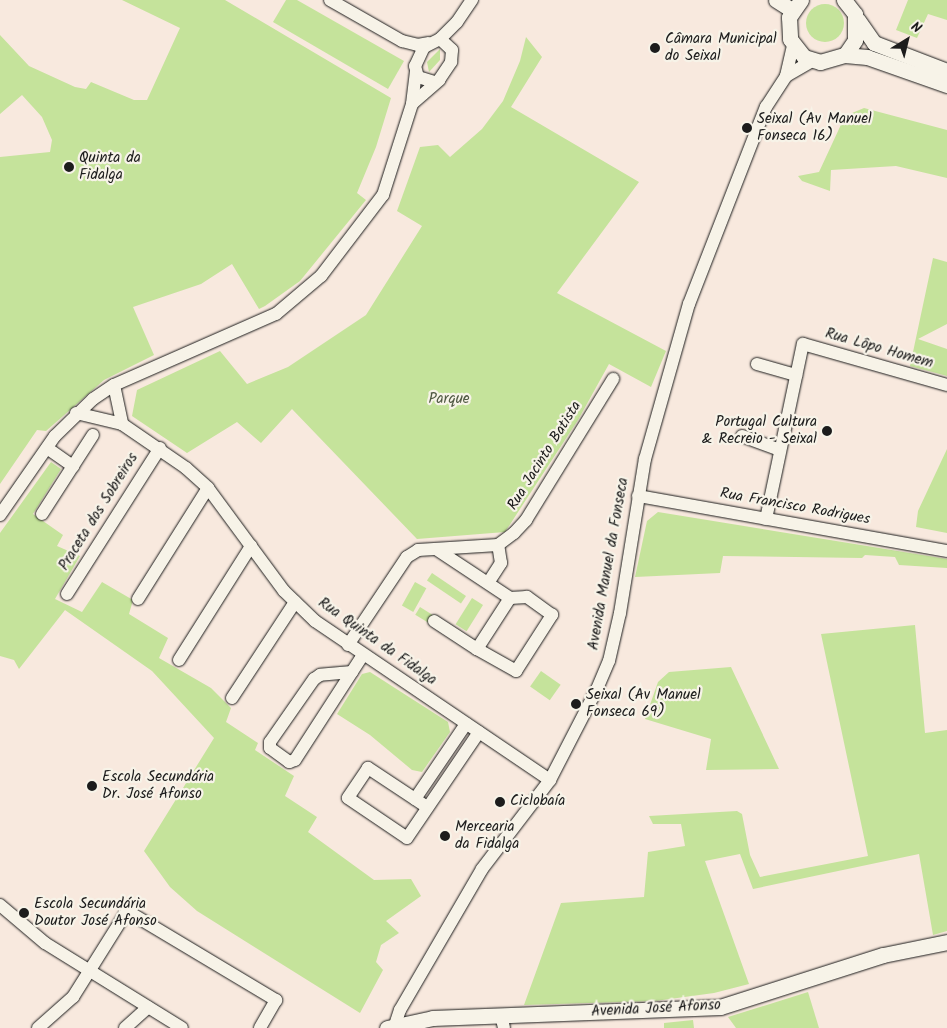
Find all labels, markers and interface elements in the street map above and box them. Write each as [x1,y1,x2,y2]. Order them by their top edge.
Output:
north arrow [882,15,932,65]
text: N [906,16,926,39]
place label: Câmara Municipal do Seixal [665,30,777,65]
marker: Câmara Municipal do Seixal [649,42,661,54]
place label: Seixal (Av Manuel Fonseca 16) [757,110,872,145]
marker: Seixal (Av Manuel Fonseca 16) [741,122,753,134]
place label: Quinta da Fidalga [79,149,141,184]
marker: Quinta da Fidalga [63,161,75,173]
street label: Rua Lôpo Homem [823,325,935,373]
park label: Parque [428,391,470,409]
street label: Rua Jacinto Batista [504,398,586,514]
place label: Portugal Cultura & Recreio - Seixal [702,413,817,448]
marker: Portugal Cultura & Recreio - Seixal [821,425,833,437]
street label: Praceta dos Sobreiros [56,450,142,574]
street label: Avenida Manuel da Fonseca [585,476,633,652]
street label: Rua Francisco Rodrigues [719,485,871,529]
street label: Rua Quinta da Fidalga [314,594,440,690]
place label: Seixal (Av Manuel Fonseca 69) [586,686,701,721]
marker: Seixal (Av Manuel Fonseca 69) [570,698,582,710]
place label: Escola Secundária Dr. José Afonso [102,768,214,803]
marker: Escola Secundária Dr. José Afonso [86,780,98,792]
place label: Ciclobaía [510,793,565,811]
marker: Ciclobaía [494,796,506,808]
place label: Mercearia da Fidalga [455,818,519,853]
marker: Mercearia da Fidalga [439,830,451,842]
place label: Escola Secundária Doutor José Afonso [34,895,157,930]
marker: Escola Secundária Doutor José Afonso [18,907,30,919]
street label: Avenida José Afonso [591,997,721,1021]

